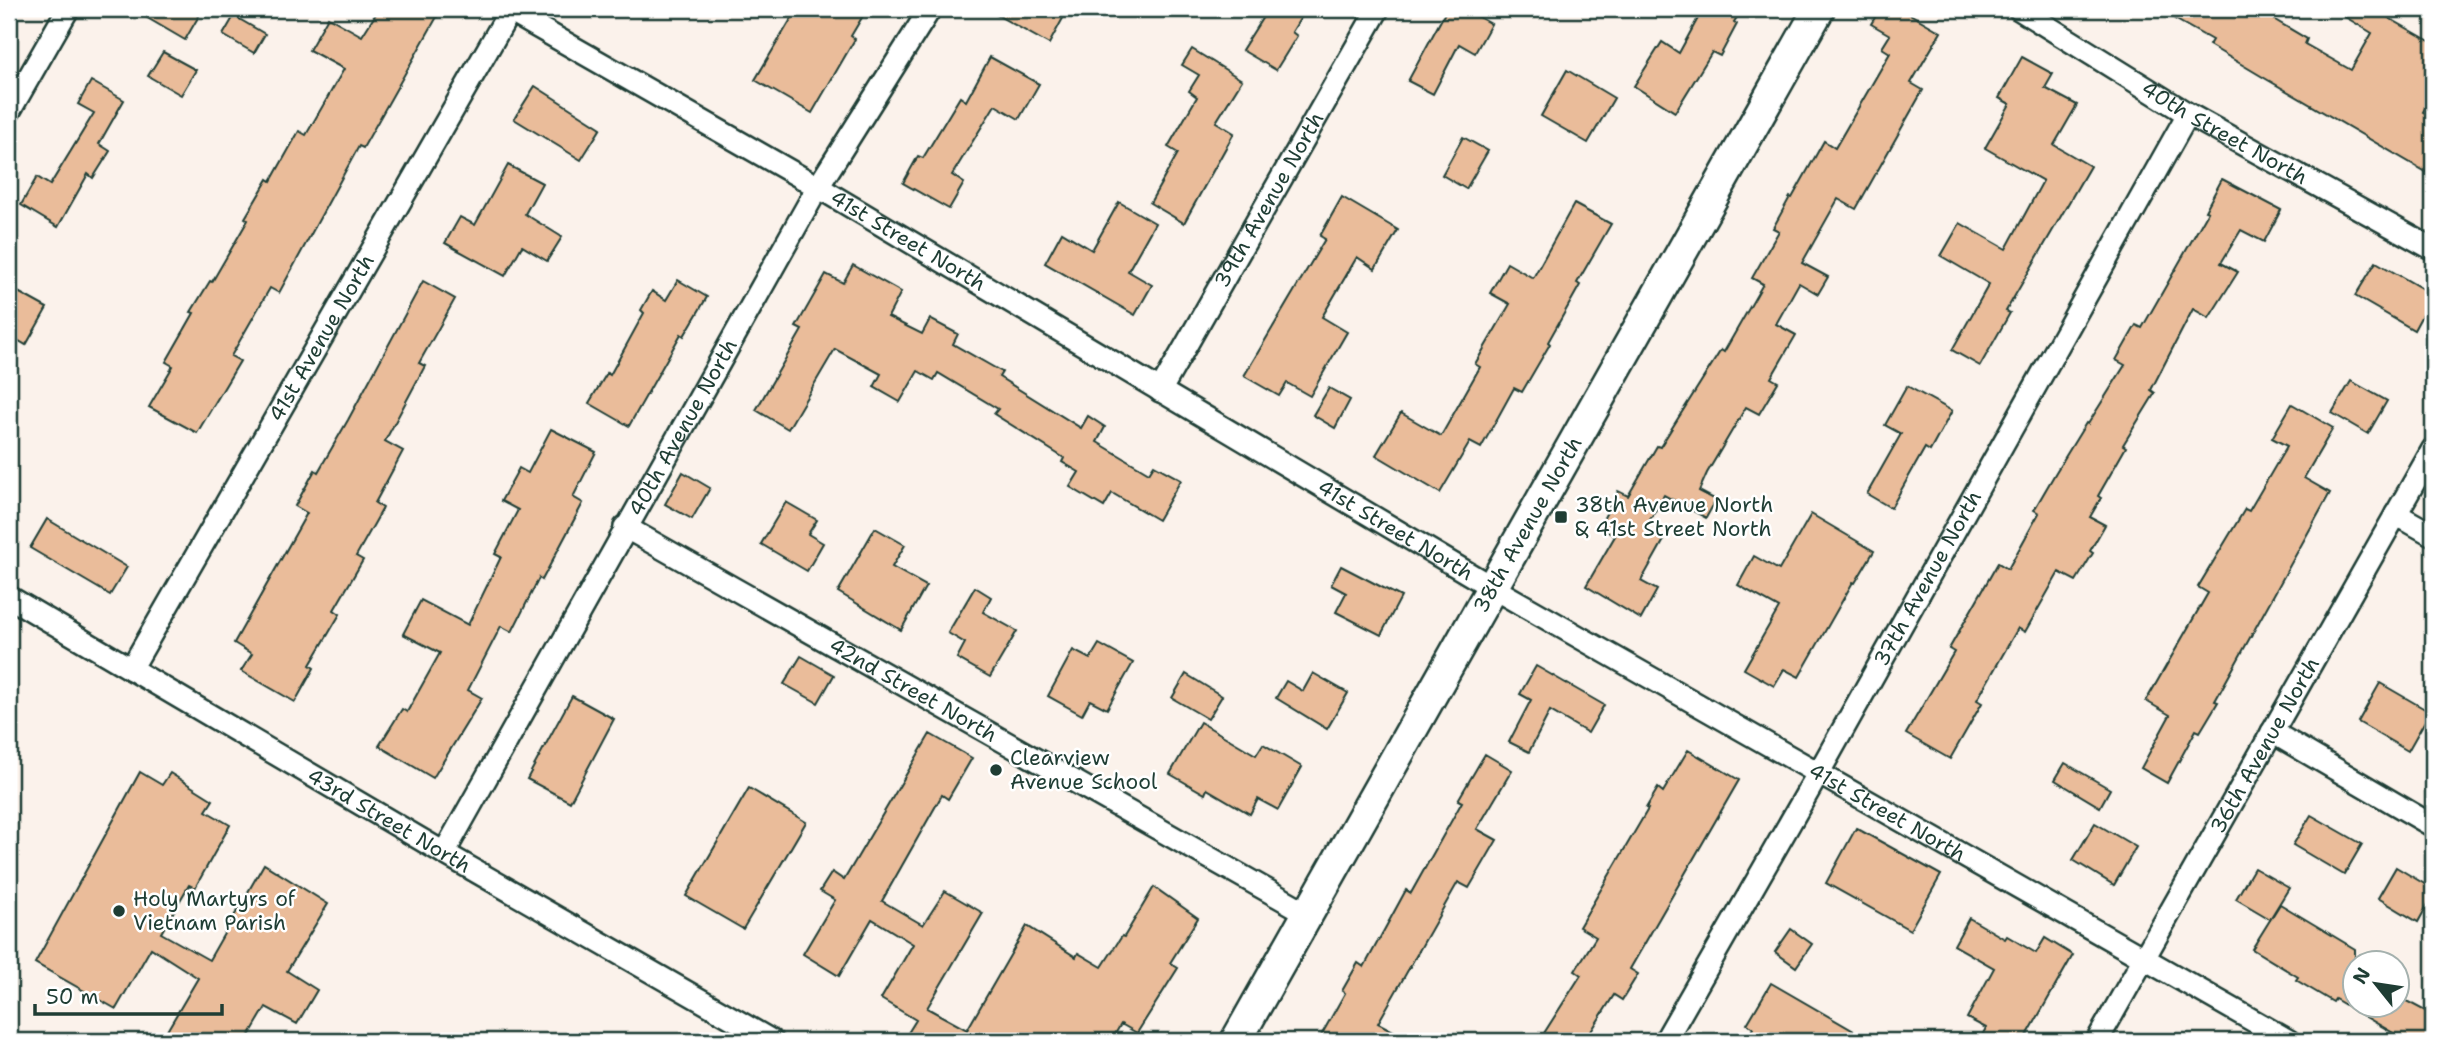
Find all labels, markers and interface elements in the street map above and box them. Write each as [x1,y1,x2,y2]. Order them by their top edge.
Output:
street label: 40th Street North [2136,74,2313,191]
street label: 39th Avenue North [1208,107,1330,293]
street label: 41st Street North [825,183,991,298]
street label: 41st Avenue North [262,249,381,427]
street label: 40th Avenue North [622,334,744,521]
street label: 38th Avenue North [1467,431,1589,618]
street label: 41st Street North [1313,473,1479,587]
street label: 37th Avenue North [1867,486,1988,671]
place label: 38th Avenue North & 41st Street North [1575,491,1773,543]
marker: 38th Avenue North & 41st Street North [1553,509,1569,525]
street label: 42nd Street North [824,631,1002,749]
street label: 36th Avenue North [2204,652,2326,838]
place label: Clearview Avenue School [1010,744,1158,796]
street label: 41st Street North [1804,757,1971,868]
street label: 43rd Street North [302,762,476,880]
marker: Clearview Avenue School [988,762,1004,778]
place label: Holy Martyrs of Vietnam Parish [133,885,296,937]
marker: Holy Martyrs of Vietnam Parish [111,903,127,919]
north arrow [2340,948,2410,1018]
text: N [2347,963,2376,989]
scale bar [35,973,222,1017]
text: 50 m [46,983,99,1011]

